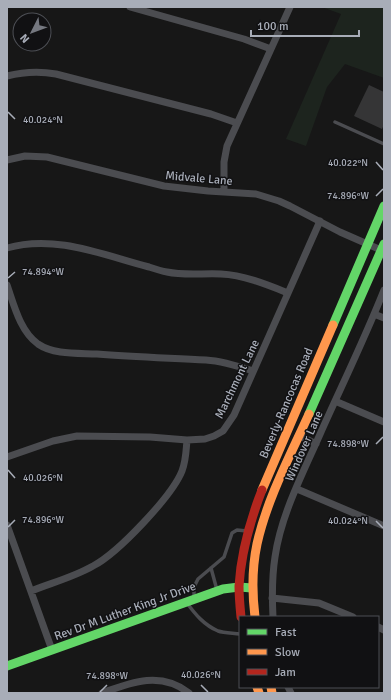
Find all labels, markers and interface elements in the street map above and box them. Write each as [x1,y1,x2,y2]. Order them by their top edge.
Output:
north arrow [12,12,52,52]
scale bar [251,12,359,38]
text: 100 m [257,19,289,34]
text: N [18,31,32,46]
text: 40.024°N [23,114,63,126]
text: 40.022°N [328,157,368,169]
street label: Midvale Lane [165,168,233,189]
text: 74.896°W [327,190,369,202]
text: 74.894°W [22,266,64,278]
street label: Marchmont Lane [212,337,263,421]
street label: Beverly-Rancocas Road [256,346,317,461]
street label: Windover Lane [282,409,327,484]
text: 74.898°W [327,438,369,450]
text: 40.026°N [23,472,63,484]
text: 74.896°W [22,514,64,526]
text: 40.024°N [328,515,368,527]
street label: Rev Dr M Luther King Jr Drive [52,579,198,644]
legend [239,616,379,688]
text: Fast [275,625,296,640]
text: Slow [275,645,300,660]
text: Jam [275,665,296,680]
text: 40.026°N [181,669,221,681]
text: 74.898°W [86,670,128,682]

